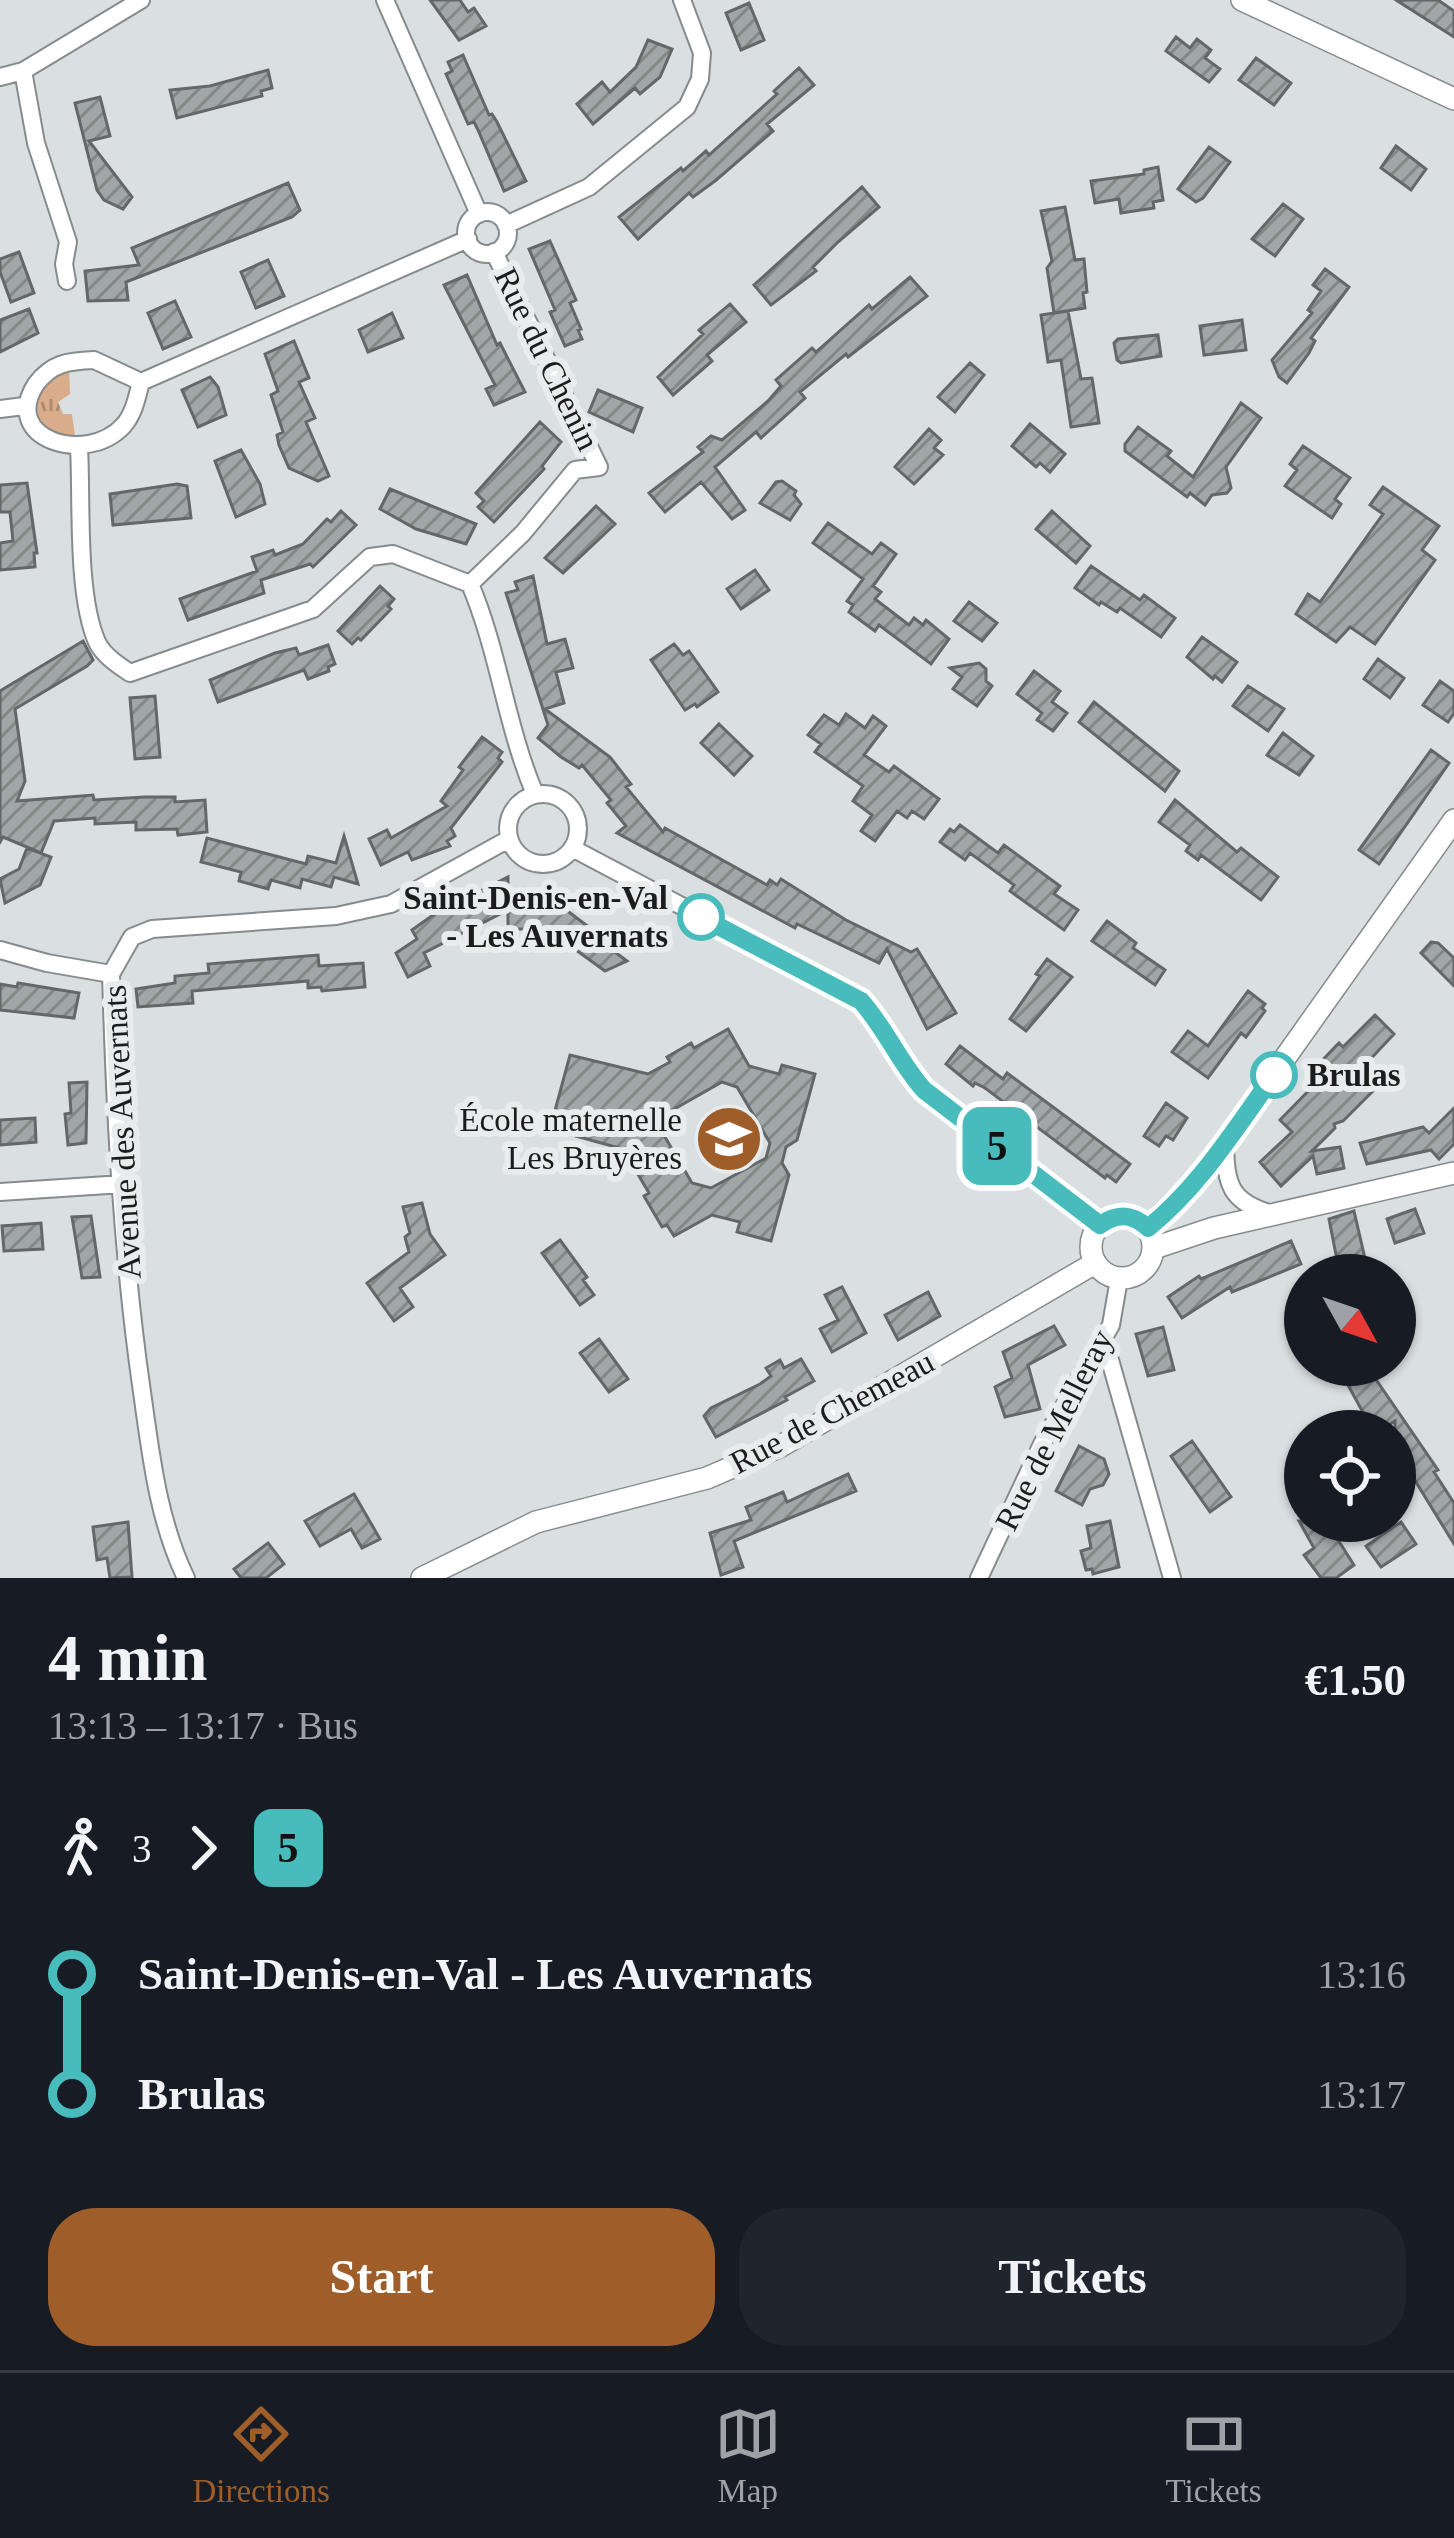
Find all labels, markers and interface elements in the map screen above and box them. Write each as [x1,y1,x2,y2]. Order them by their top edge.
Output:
street label: Rue du Chenin [487,262,607,456]
place label: Saint-Denis-en-Val - Les Auvernats [403,880,668,954]
marker: Saint-Denis-en-Val - Les Auvernats [679,895,723,939]
street label: Avenue des Auvernats [96,984,148,1280]
marker: Brulas [1252,1053,1296,1097]
place label: Brulas [1307,1057,1401,1093]
place label: École maternelle Les Bruyères [459,1102,682,1176]
school or university icon: École maternelle Les Bruyères [694,1104,764,1174]
line badge: 5 [958,1107,1036,1185]
text: 5 [987,1123,1008,1169]
north arrow [1284,1254,1416,1386]
map controls [1284,1254,1416,1542]
street label: Rue de Melleray [988,1323,1120,1536]
street label: Rue de Chemeau [724,1343,940,1481]
button: locate [1284,1410,1416,1542]
text: 4 min [48,1621,208,1694]
text: €1.50 [1305,1655,1406,1705]
text: 13:13 – 13:17 · Bus [48,1704,358,1747]
icon: walk [48,1815,114,1881]
icon: forward [170,1815,236,1881]
text: 5 [278,1825,299,1871]
text: 3 [132,1827,152,1870]
text: Saint-Denis-en-Val - Les Auvernats [138,1949,813,1999]
text: 13:16 [1317,1953,1406,1996]
text: Brulas [138,2069,266,2119]
text: 13:17 [1317,2073,1406,2116]
button: Start [48,2208,715,2346]
button: Tickets [739,2208,1406,2346]
tab: Directions [192,2401,330,2510]
tab: Map [715,2401,781,2510]
tab: Tickets [1166,2401,1262,2510]

